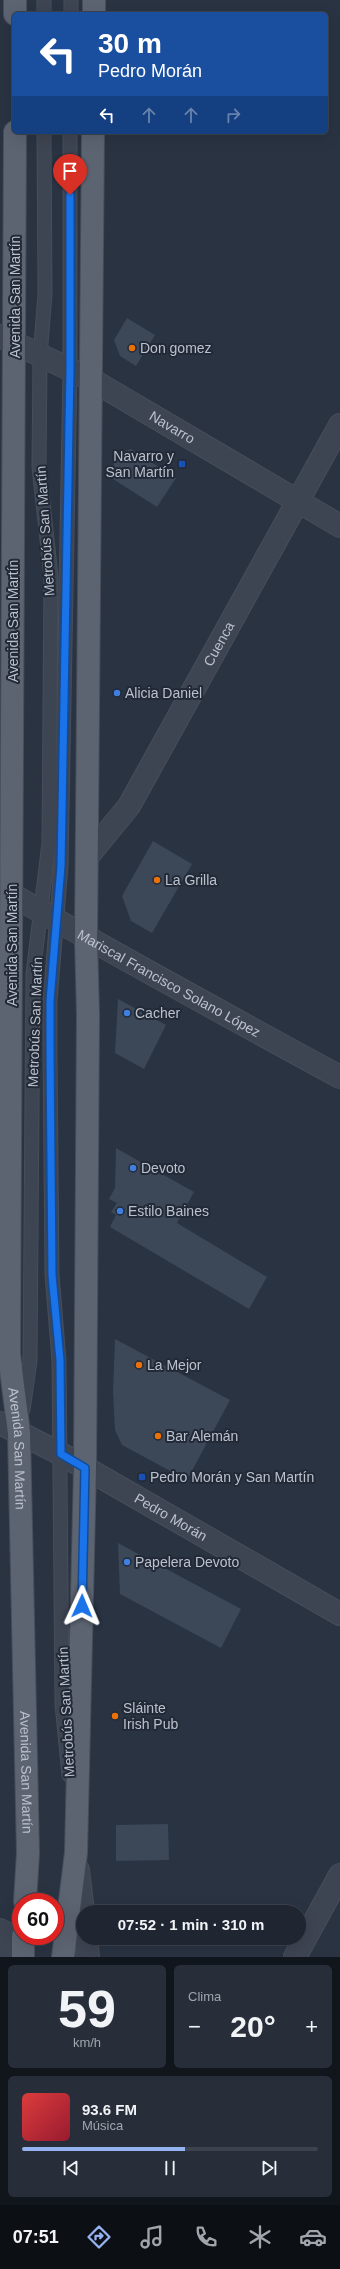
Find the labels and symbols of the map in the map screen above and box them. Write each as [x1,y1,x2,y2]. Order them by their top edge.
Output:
pin [53,154,87,195]
street label: Avenida San Martín [7,236,23,358]
place label: Don gomez [140,340,212,356]
marker: Don gomez [127,343,137,353]
street label: Navarro [147,408,198,447]
place label: Navarro y San Martín [106,448,174,480]
marker: Navarro y San Martín [177,459,187,469]
street label: Metrobús San Martín [32,465,58,597]
street label: Avenida San Martín [5,560,21,682]
street label: Cuenca [200,619,238,669]
place label: Alicia Daniel [125,685,202,701]
marker: Alicia Daniel [112,688,122,698]
place label: La Grilla [165,872,217,888]
marker: La Grilla [152,875,162,885]
street label: Avenida San Martín [4,884,20,1006]
street label: Mariscal Francisco Solano López [75,926,263,1040]
street label: Metrobús San Martín [25,956,45,1088]
place label: Cacher [135,1005,180,1021]
marker: Cacher [122,1008,132,1018]
place label: Devoto [141,1160,186,1176]
marker: Devoto [128,1163,138,1173]
place label: Estilo Baines [128,1203,209,1219]
marker: Estilo Baines [115,1206,125,1216]
place label: La Mejor [147,1357,202,1373]
marker: La Mejor [134,1360,144,1370]
street label: Avenida San Martín [5,1386,29,1510]
place label: Bar Alemán [166,1428,238,1444]
marker: Bar Alemán [153,1431,163,1441]
place label: Pedro Morán y San Martín [150,1469,314,1485]
marker: Pedro Morán y San Martín [137,1472,147,1482]
street label: Pedro Morán [132,1490,210,1544]
place label: Papelera Devoto [135,1554,240,1570]
marker: Papelera Devoto [122,1557,132,1567]
position arrow [61,1585,103,1627]
street label: Metrobús San Martín [55,1646,77,1778]
place label: Sláinte Irish Pub [123,1700,178,1732]
street label: Avenida San Martín [17,1711,36,1834]
marker: Sláinte Irish Pub [110,1711,120,1721]
speed limit sign: 60 [12,1893,64,1945]

